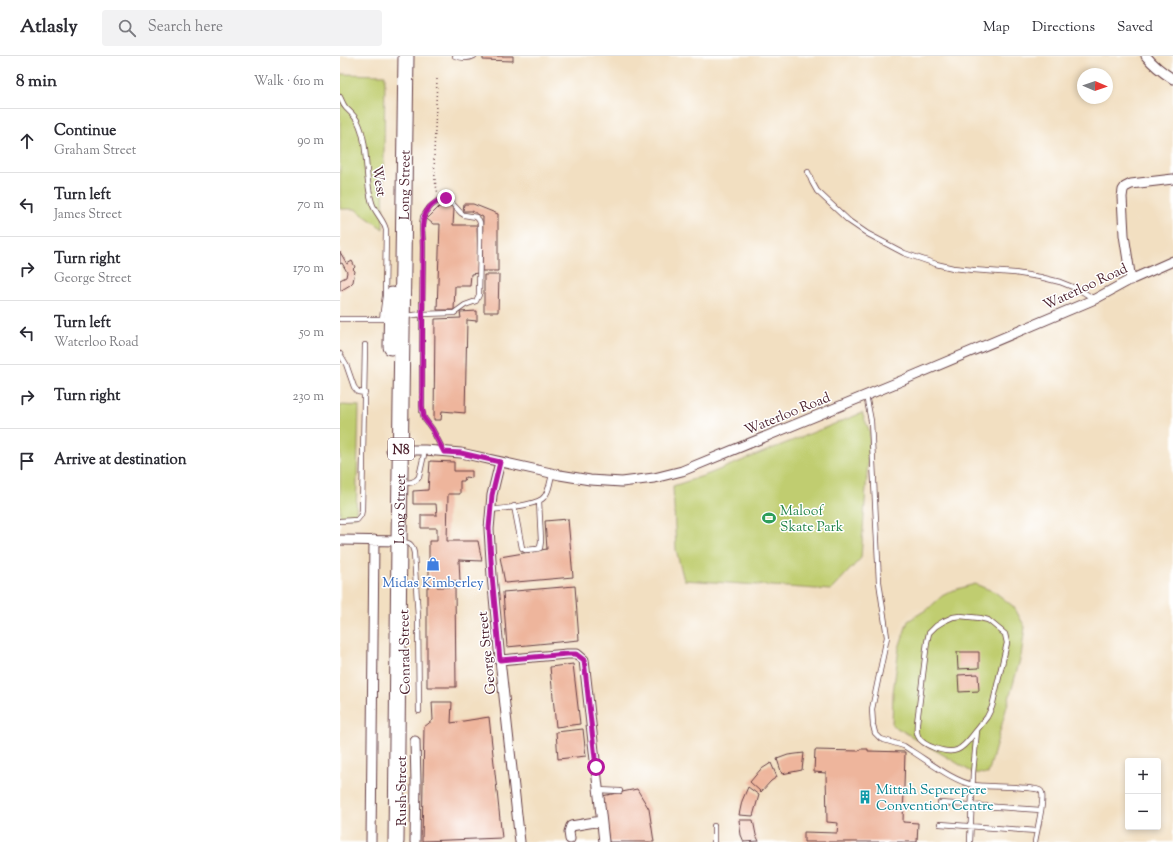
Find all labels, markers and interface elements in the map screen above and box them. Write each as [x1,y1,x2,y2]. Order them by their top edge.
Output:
search box [102,10,382,46]
text: Atlasly [20,14,78,41]
icon: search [116,17,138,39]
text: Search here [148,17,223,38]
text: Map [983,18,1010,38]
text: Directions [1032,18,1095,38]
text: Saved [1117,18,1153,38]
north arrow [1077,68,1113,104]
text: 8 min [16,70,57,94]
text: Walk · 610 m [254,73,324,91]
text: Continue [54,121,116,142]
icon: ahead [16,130,38,152]
text: 90 m [297,132,324,150]
text: Graham Street [54,142,136,160]
street label: Long Street [396,150,417,220]
street label: West [366,164,390,198]
text: Turn left [54,185,111,206]
route end [437,189,455,207]
icon: left [16,194,38,216]
text: 70 m [297,196,324,214]
text: James Street [54,206,122,224]
text: Turn right [54,249,120,270]
icon: right [16,258,38,280]
street label: Waterloo Road [1040,259,1131,316]
text: 170 m [293,260,324,278]
text: George Street [54,270,131,288]
text: Turn left [54,313,111,334]
icon: left [16,322,38,344]
text: 50 m [299,324,324,342]
text: Waterloo Road [54,334,139,352]
icon: right [16,386,38,408]
text: Turn right [54,386,120,407]
text: 230 m [292,388,324,406]
street label: Waterloo Road [742,388,834,441]
road number: N8 [388,438,414,460]
icon: arrive [16,450,38,472]
text: Arrive at destination [54,450,187,471]
street label: Long Street [391,474,412,544]
place label: Maloof Skate Park [780,502,844,538]
sports icon: Maloof Skate Park [761,510,777,526]
shop icon: Midas Kimberley [425,556,441,572]
place label: Midas Kimberley [382,574,484,594]
street label: Conrad Street [395,609,417,695]
street label: George Street [474,610,502,695]
street label: Rush Street [393,756,413,826]
route start [587,758,605,776]
map controls [1125,758,1161,830]
button: + [1125,758,1161,794]
place label: Mittah Seperepere Convention Centre [876,781,994,817]
building icon: Mittah Seperepere Convention Centre [857,789,873,805]
button: − [1125,794,1161,830]

